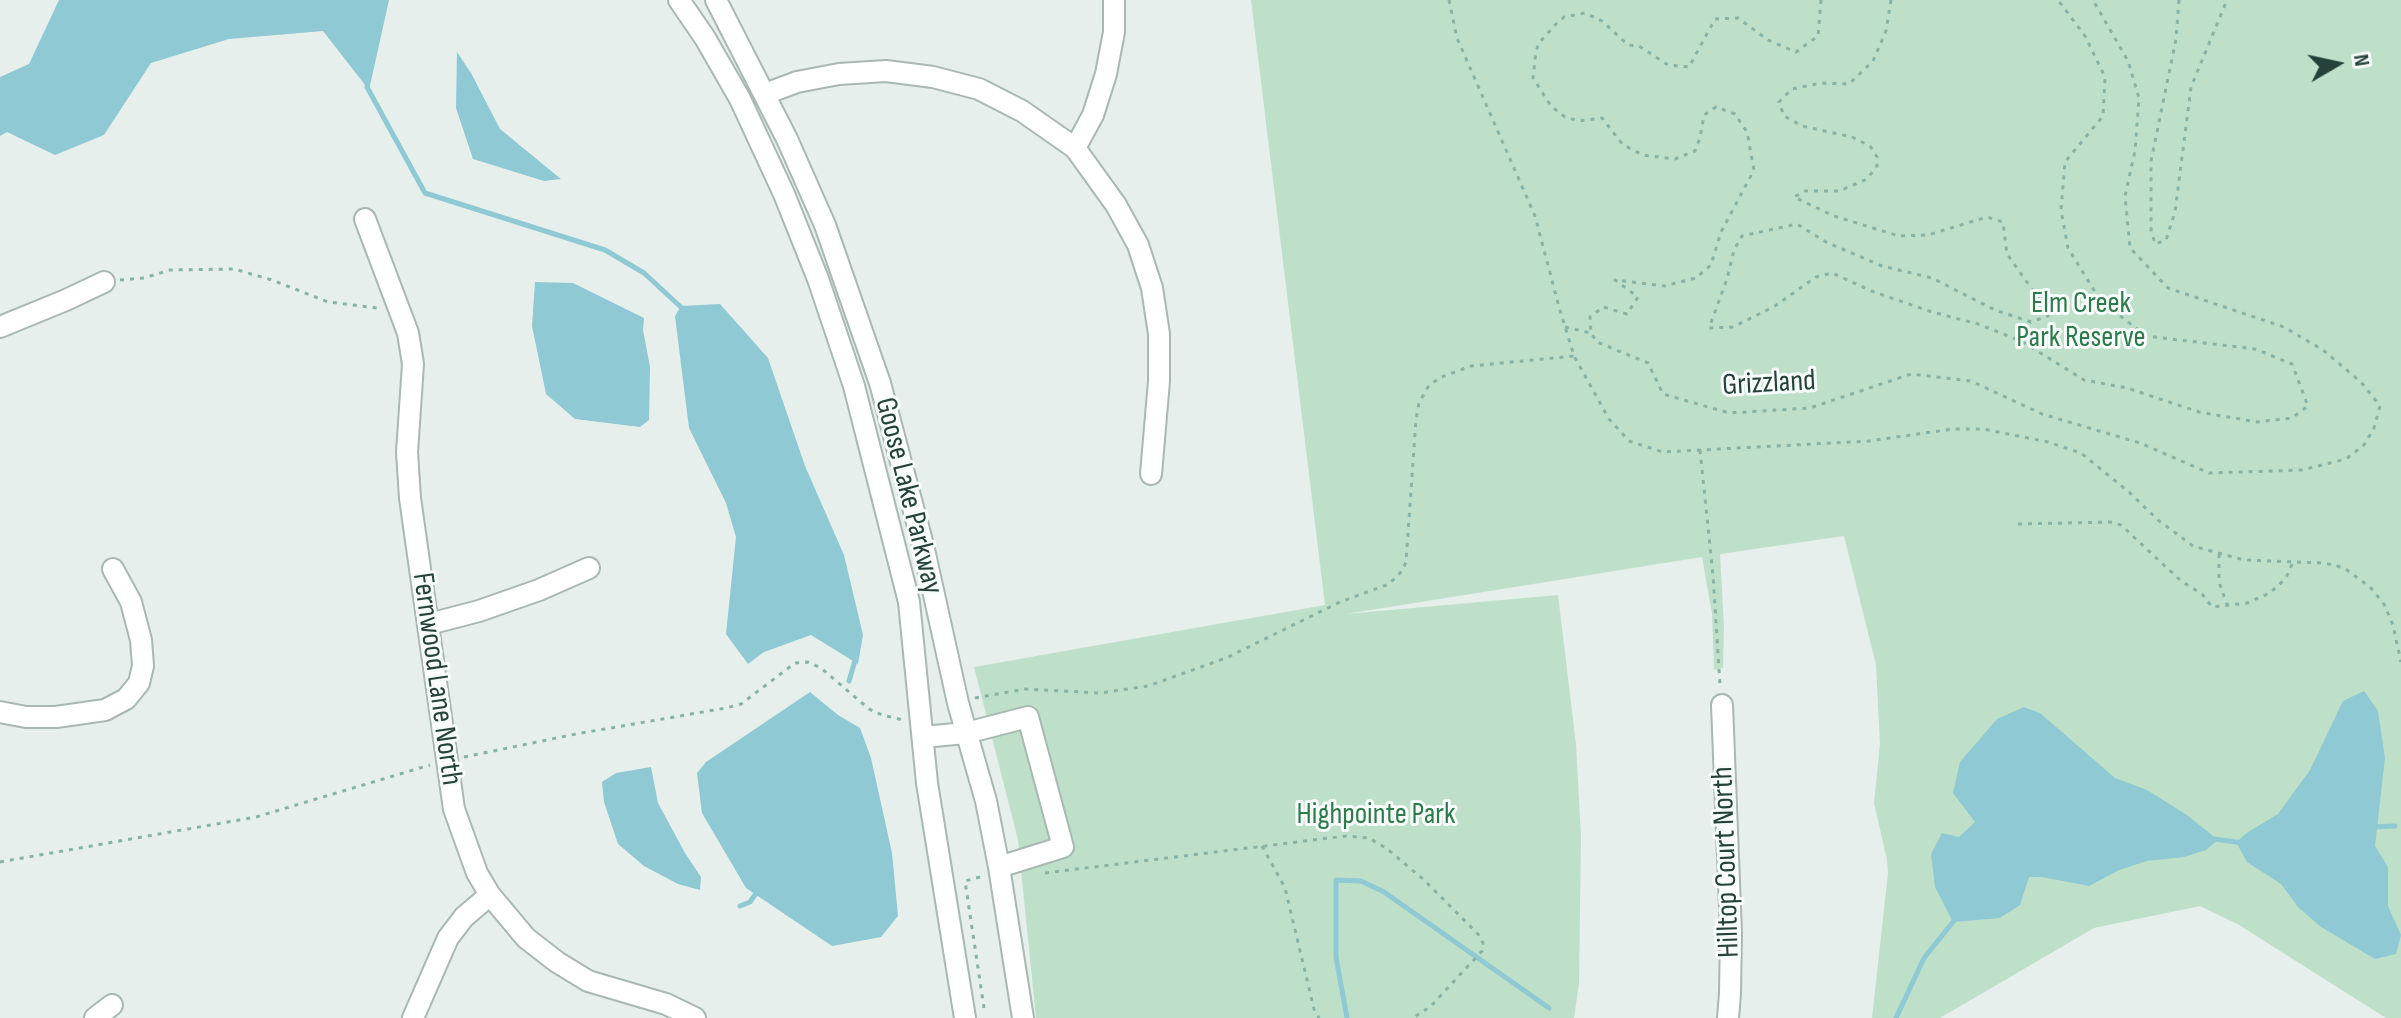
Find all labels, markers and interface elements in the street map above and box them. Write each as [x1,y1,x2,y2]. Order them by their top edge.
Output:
north arrow [2297,24,2377,104]
text: N [2347,52,2375,68]
park label: Elm Creek Park Reserve [2016,286,2146,356]
street label: Grizzland [1722,364,1816,404]
street label: Goose Lake Parkway [866,394,950,598]
street label: Fernwood Lane North [403,570,469,788]
street label: Hilltop Court North [1706,766,1748,958]
park label: Highpointe Park [1297,797,1455,833]

